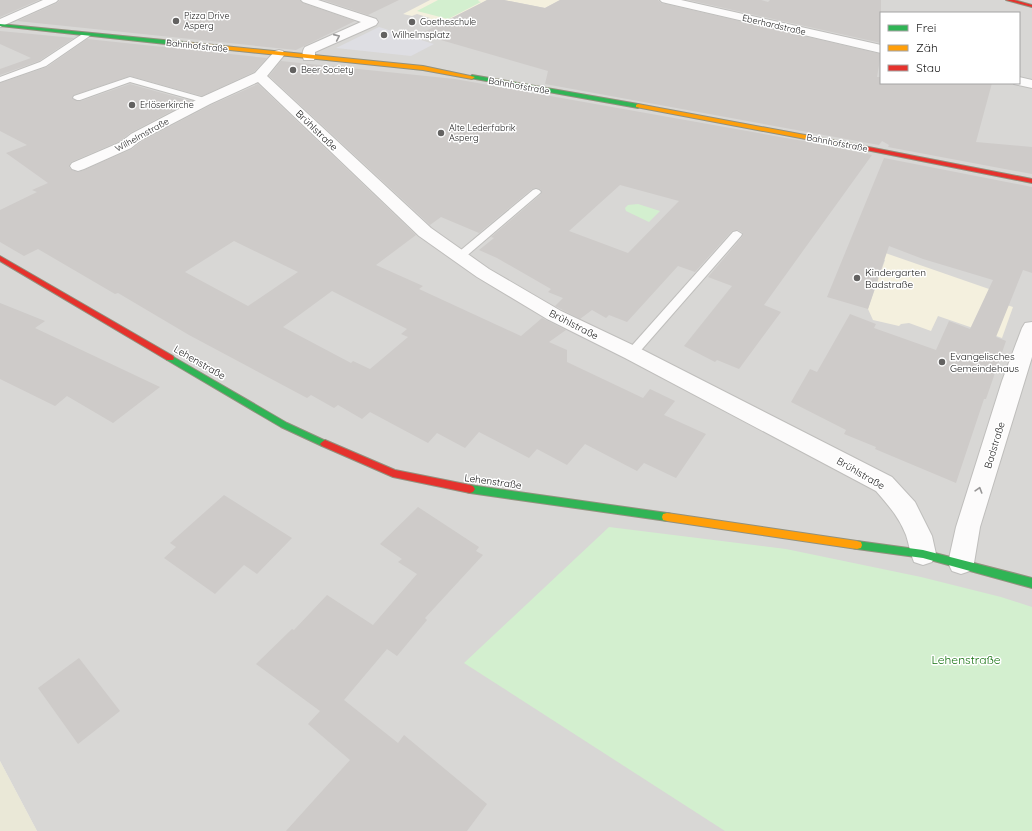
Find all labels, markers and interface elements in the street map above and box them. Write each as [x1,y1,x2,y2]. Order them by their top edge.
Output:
place label: Pizza Drive Asperg [184,10,230,31]
street label: Eberhardstraße [741,12,807,37]
legend [880,12,1020,84]
marker: Pizza Drive Asperg [171,16,181,26]
place label: Goetheschule [420,16,476,27]
marker: Goetheschule [407,17,417,27]
text: Frei [916,20,936,35]
place label: Wilhelmsplatz [392,29,450,40]
marker: Wilhelmsplatz [379,30,389,40]
one-way arrow [334,34,341,42]
street label: Bahnhofstraße [166,37,228,54]
text: Zäh [916,40,938,55]
text: Stau [916,60,941,75]
place label: Beer Society [301,64,353,75]
marker: Beer Society [288,65,298,75]
street label: Bahnhofstraße [488,75,551,96]
place label: Erlöserkirche [140,99,194,110]
marker: Erlöserkirche [127,100,137,110]
street label: Brühlstraße [293,107,341,154]
street label: Wilhelmstraße [113,115,171,154]
place label: Alte Lederfabrik Asperg [449,122,516,143]
marker: Alte Lederfabrik Asperg [436,128,446,138]
street label: Bahnhofstraße [806,131,869,154]
place label: Kindergarten Badstraße [865,266,926,291]
marker: Kindergarten Badstraße [852,273,862,283]
street label: Brühlstraße [547,306,601,343]
street label: Lehenstraße [172,342,228,383]
place label: Evangelisches Gemeindehaus [950,350,1019,375]
marker: Evangelisches Gemeindehaus [937,357,947,367]
street label: Badstraße [981,420,1008,470]
street label: Brühlstraße [834,454,888,493]
street label: Lehenstraße [463,471,523,492]
one-way arrow [975,487,983,494]
park label: Lehenstraße [931,652,1001,667]

